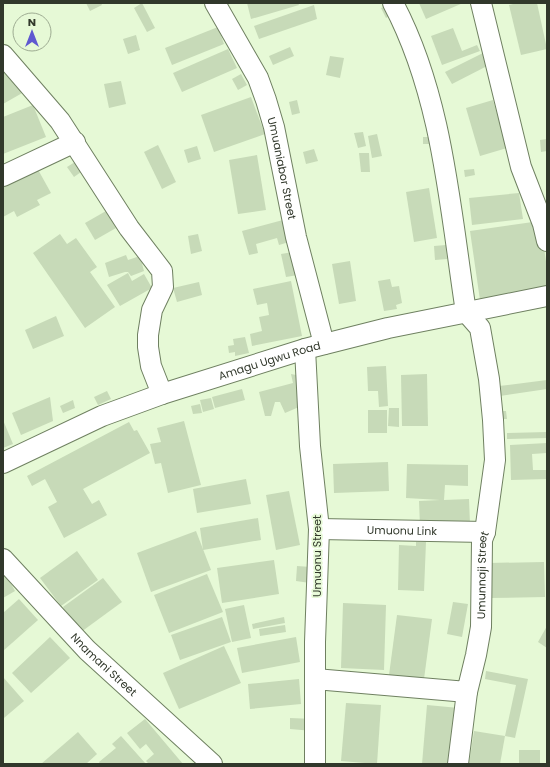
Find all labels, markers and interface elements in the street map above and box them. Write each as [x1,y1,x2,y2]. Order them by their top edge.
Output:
north arrow [12,12,52,52]
text: N [28,14,36,30]
street label: Umuaniabor Street [263,115,300,221]
street label: Amagu Ugwu Road [216,337,322,384]
street label: Umuonu Street [309,515,325,597]
street label: Umuonu Link [367,522,438,539]
street label: Umunnaji Street [473,529,493,619]
street label: Nnamani Street [67,629,141,700]

